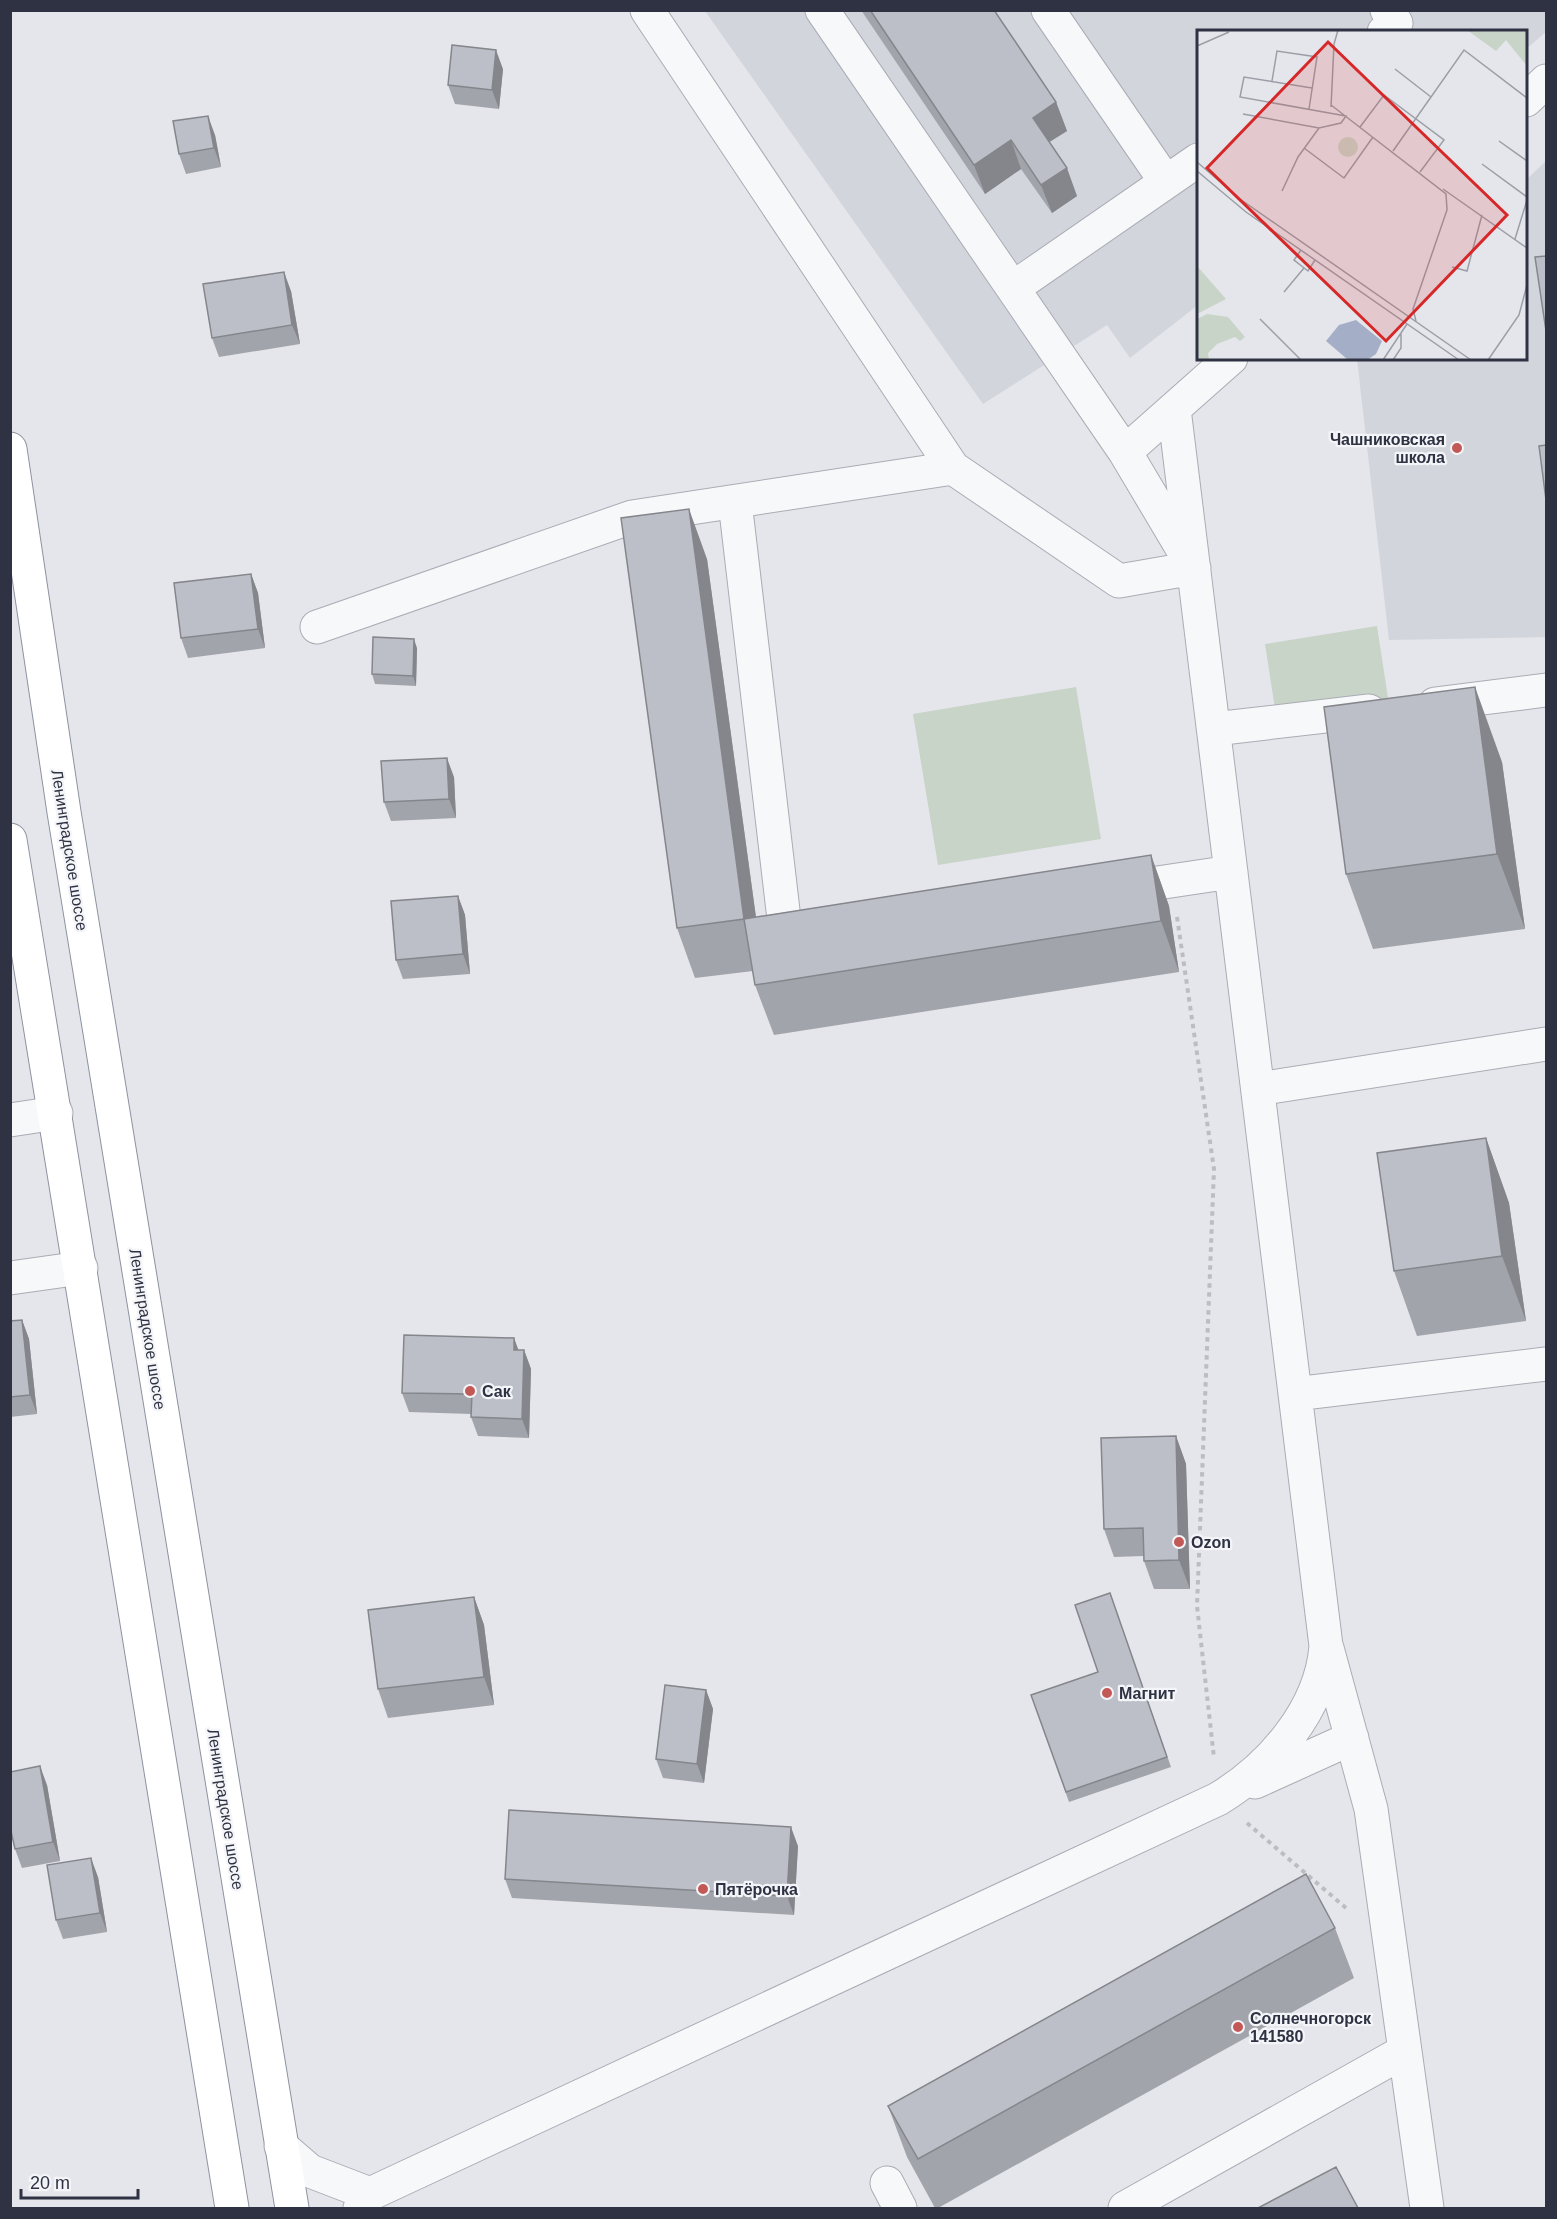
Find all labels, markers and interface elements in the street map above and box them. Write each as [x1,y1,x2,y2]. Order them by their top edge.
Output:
inset map [1197,30,1527,360]
place label: Чашниковская школа [1330,431,1445,466]
marker: Чашниковская школа [1450,441,1464,455]
street label: Ленинградское шоссе [48,768,91,932]
street label: Ленинградское шоссе [126,1247,169,1411]
place label: Сак [482,1383,512,1400]
marker: Сак [463,1384,477,1398]
place label: Ozon [1191,1534,1231,1551]
marker: Ozon [1172,1535,1186,1549]
place label: Магнит [1119,1685,1176,1702]
marker: Магнит [1100,1686,1114,1700]
street label: Ленинградское шоссе [204,1727,247,1891]
place label: Пятёрочка [715,1881,798,1898]
marker: Пятёрочка [696,1882,710,1896]
place label: Солнечногорск 141580 [1250,2010,1372,2045]
marker: Солнечногорск 141580 [1231,2020,1245,2034]
scale bar [21,2162,138,2200]
text: 20 m [30,2173,70,2193]

